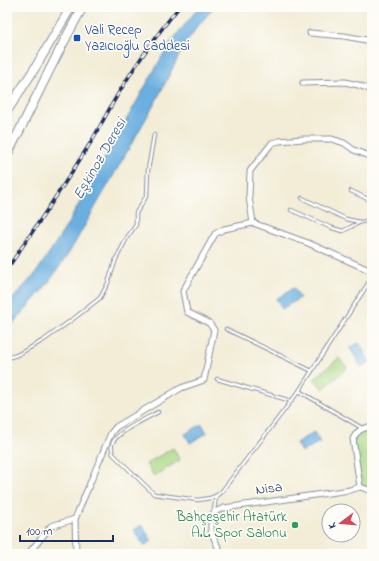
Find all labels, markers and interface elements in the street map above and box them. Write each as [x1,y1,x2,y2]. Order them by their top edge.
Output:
place label: Vali Recep Yazıcıoğlu Caddesi [84,20,190,58]
marker: Vali Recep Yazıcıoğlu Caddesi [72,33,82,43]
water label: Eşkinoz Deresi [68,113,133,204]
street label: Nisa [254,477,284,501]
north arrow [321,503,361,543]
place label: Bahçeşehir Atatürk A.L. Spor Salonu [175,507,288,544]
scale bar [20,517,113,543]
marker: Bahçeşehir Atatürk A.L. Spor Salonu [290,520,300,530]
text: K [324,520,341,530]
text: 100 m [26,523,53,541]

